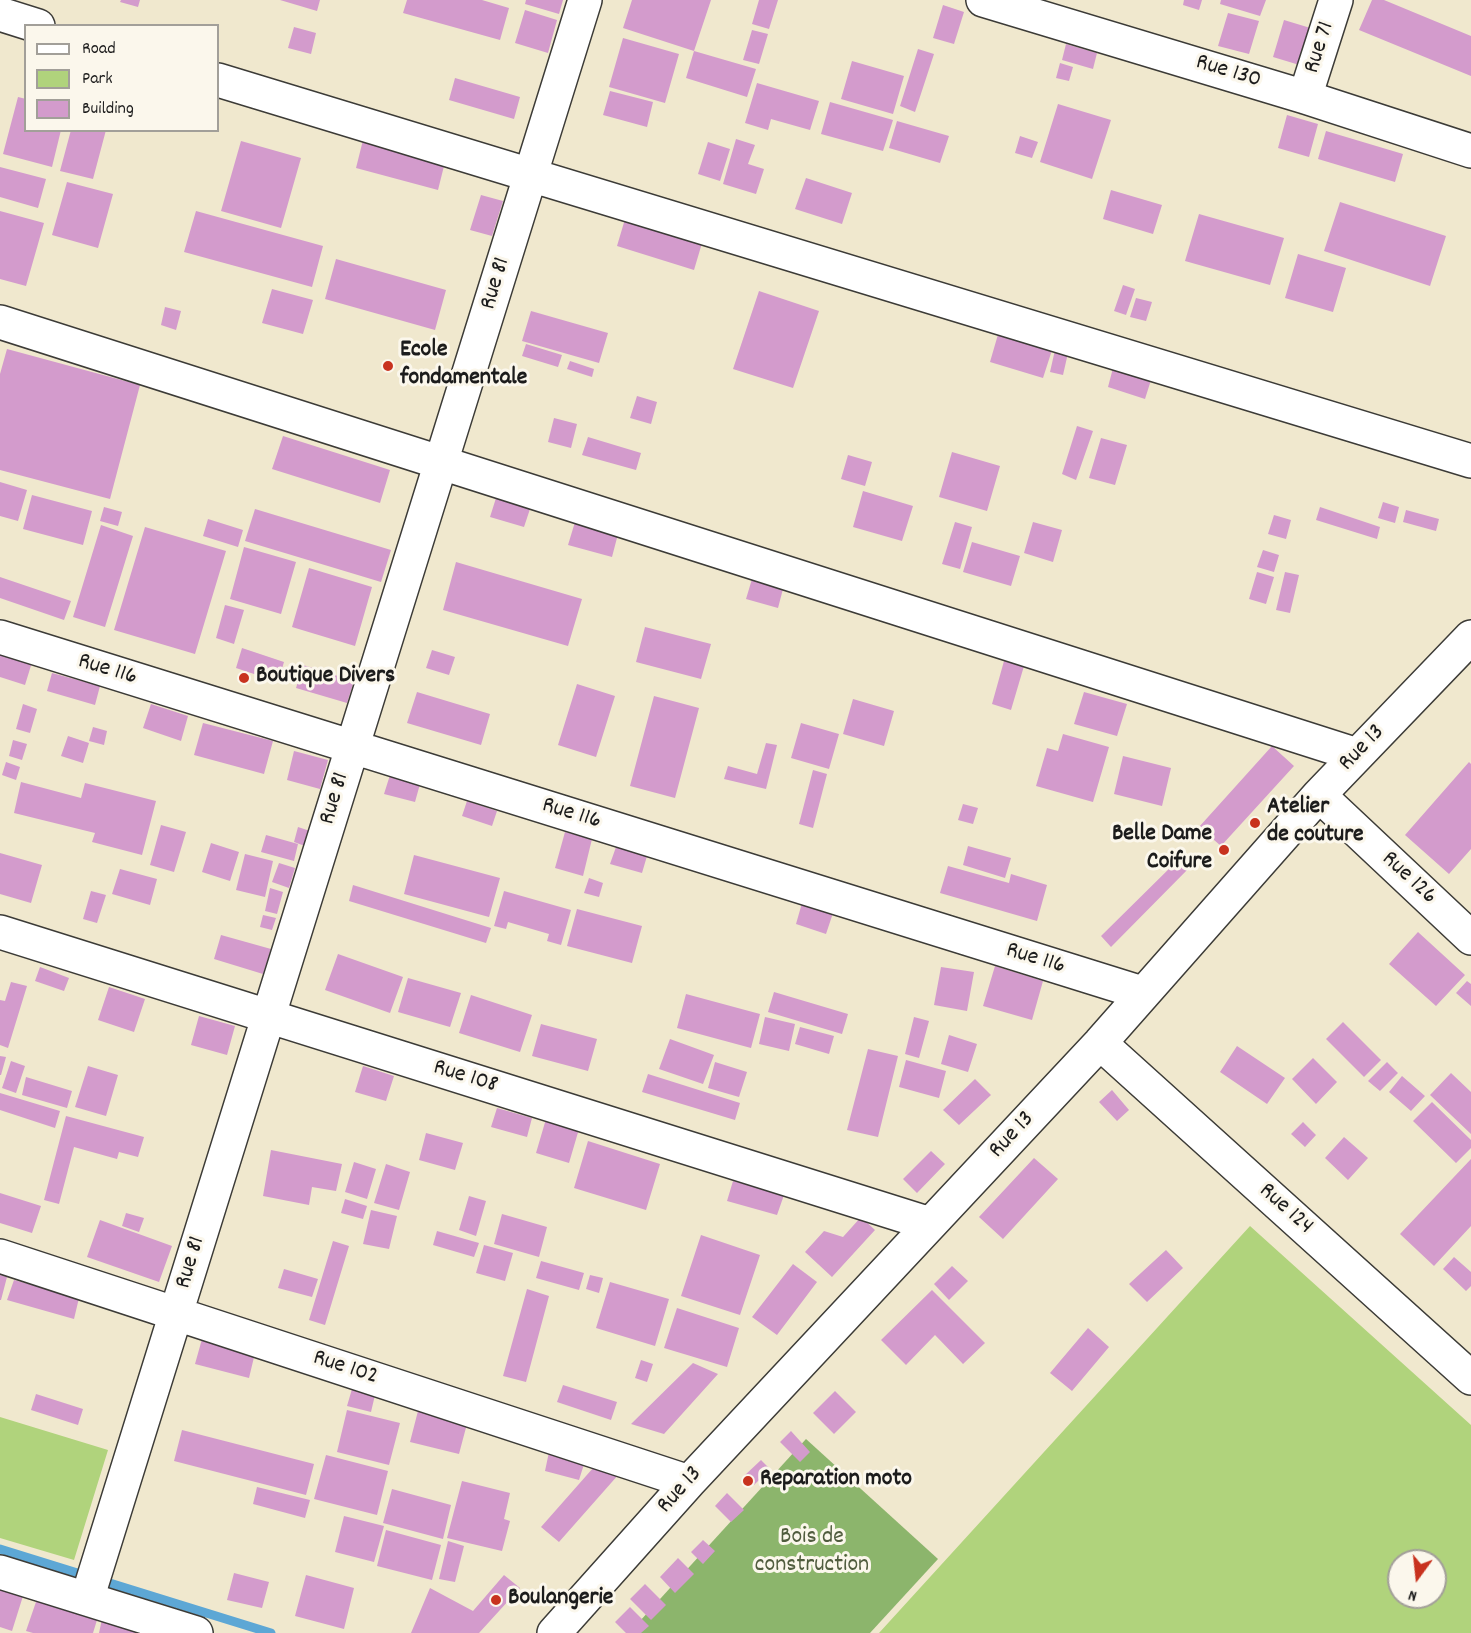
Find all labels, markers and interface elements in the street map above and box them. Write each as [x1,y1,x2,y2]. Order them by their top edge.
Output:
street label: Rue 71 [1299,19,1343,77]
legend [24,24,219,132]
text: Road [82,37,116,62]
street label: Rue 130 [1192,49,1264,97]
text: Park [82,67,113,92]
text: Building [82,97,134,122]
street label: Rue 81 [475,254,519,314]
place label: Ecole fondamentale [400,338,527,394]
marker: Ecole fondamentale [381,359,395,373]
street label: Rue 116 [74,648,140,694]
place label: Boutique Divers [256,664,395,692]
marker: Boutique Divers [237,671,251,685]
street label: Rue 13 [1334,720,1392,778]
street label: Rue 81 [314,769,358,829]
street label: Rue 116 [538,792,604,838]
place label: Atelier de couture [1267,795,1364,851]
marker: Atelier de couture [1248,816,1262,830]
place label: Belle Dame Coifure [1112,822,1212,878]
marker: Belle Dame Coifure [1217,843,1231,857]
street label: Rue 126 [1374,846,1442,912]
street label: Rue 116 [1002,937,1068,983]
street label: Rue 108 [429,1055,501,1101]
street label: Rue 13 [984,1106,1042,1166]
street label: Rue 124 [1252,1178,1318,1242]
street label: Rue 81 [170,1233,214,1293]
street label: Rue 102 [309,1345,381,1393]
street label: Rue 13 [652,1461,710,1521]
place label: Reparation moto [760,1467,912,1495]
marker: Reparation moto [741,1474,755,1488]
park label: Bois de construction [755,1525,869,1581]
north arrow [1387,1549,1447,1609]
text: N [1406,1583,1420,1607]
place label: Boulangerie [508,1586,613,1614]
marker: Boulangerie [489,1593,503,1607]

